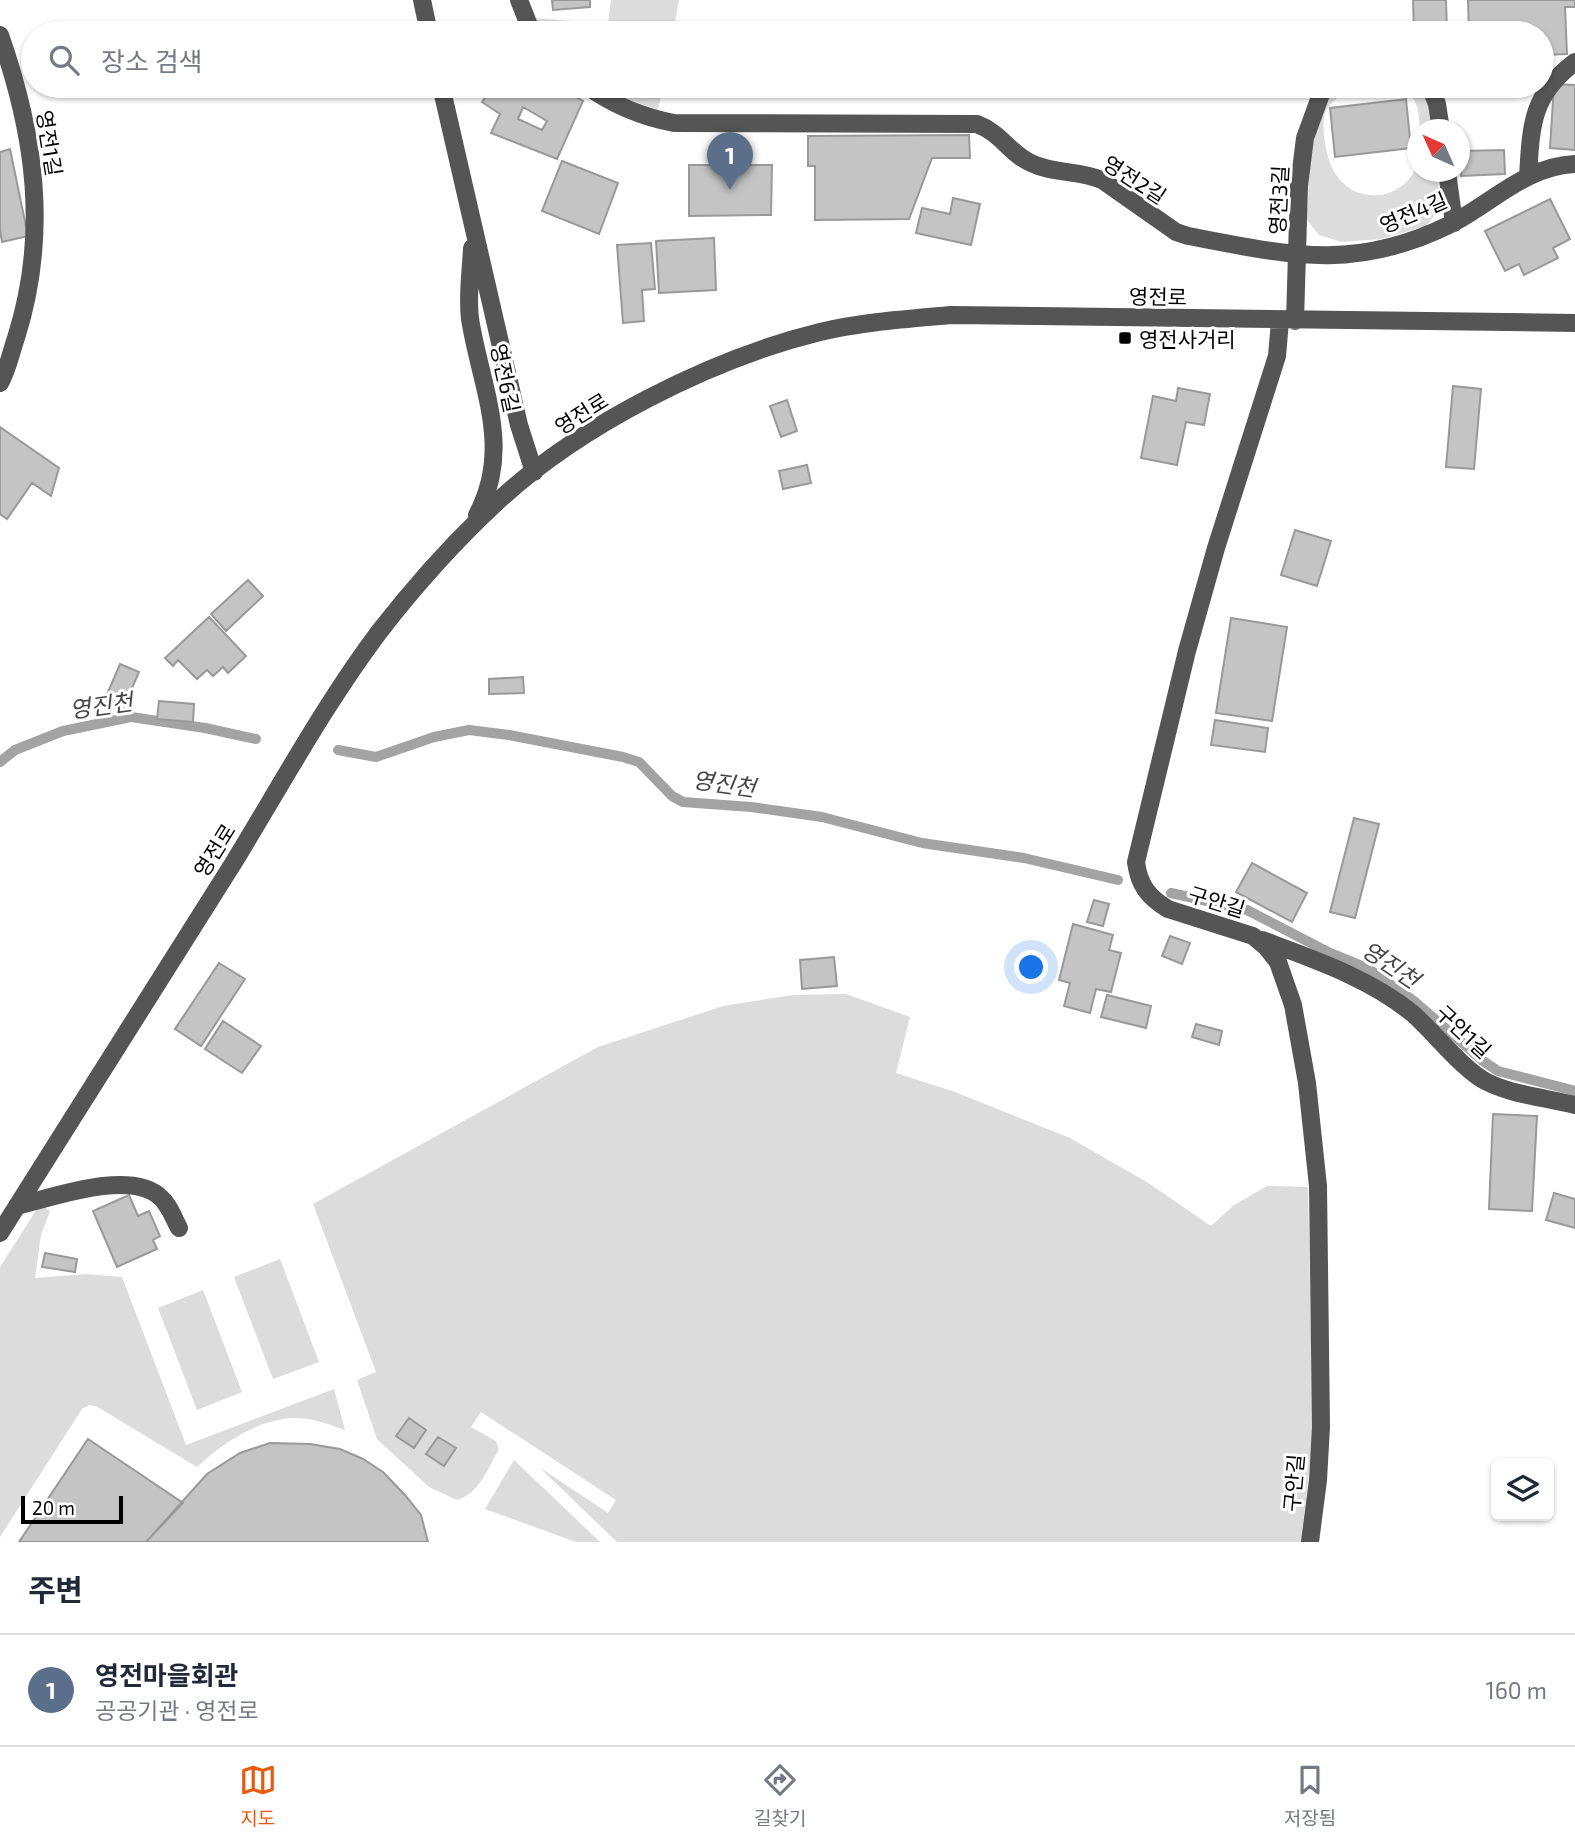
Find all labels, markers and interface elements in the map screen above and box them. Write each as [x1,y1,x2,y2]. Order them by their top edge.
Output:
search box [21,21,1554,98]
icon: search [45,41,83,79]
text: 장소 검색 [101,45,202,76]
street label: 영전1길 [32,108,68,178]
north arrow [1407,119,1470,182]
pin: 1 [707,132,753,190]
street label: 영전2길 [1099,150,1171,208]
street label: 영전3길 [1264,165,1292,235]
street label: 영전4길 [1375,187,1451,237]
street label: 영전로 [1129,283,1187,309]
place label: 영전사거리 [1139,326,1236,351]
marker: 영전사거리 [1117,330,1133,346]
street label: 영전6길 [486,341,526,415]
street label: 영전로 [550,387,612,439]
water label: 영진천 [68,686,137,723]
water label: 영진천 [691,765,760,802]
street label: 영전로 [188,819,240,881]
street label: 구안길 [1186,881,1248,921]
water label: 영진천 [1357,935,1427,995]
your location [1014,950,1048,984]
street label: 구안1길 [1431,999,1497,1063]
street label: 구안길 [1278,1453,1308,1513]
map controls [1491,1458,1554,1521]
button: layers [1491,1458,1554,1521]
scale bar [21,1493,122,1525]
text: 20 m [32,1496,75,1519]
text: 주변 [28,1571,83,1607]
text: 영전마을회관 [95,1659,239,1690]
text: 1 [46,1676,56,1704]
text: 160 m [1486,1676,1547,1704]
text: 공공기관 · 영전로 [95,1696,259,1724]
tab: 지도 [239,1761,277,1830]
tab: 길찾기 [754,1761,806,1830]
tab: 저장됨 [1284,1761,1336,1830]

